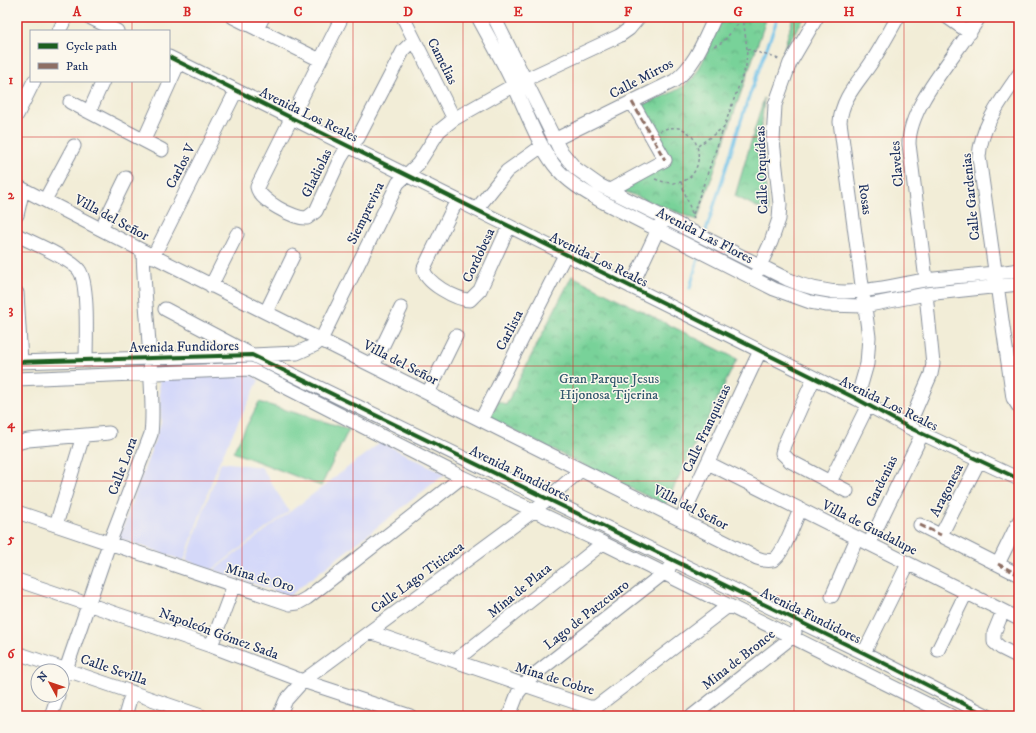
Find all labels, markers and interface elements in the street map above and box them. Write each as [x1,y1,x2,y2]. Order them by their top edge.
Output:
text: A [72,4,82,20]
text: B [183,4,191,20]
text: C [294,4,303,20]
text: D [403,4,413,20]
text: E [513,4,523,20]
text: F [624,4,633,20]
text: G [733,4,743,20]
text: H [844,4,855,20]
text: I [956,4,962,20]
legend [30,30,170,82]
street label: Camelias [423,35,462,88]
text: Cycle path [66,39,118,54]
street label: Calle Mirtos [606,54,677,103]
text: Path [66,59,89,74]
text: 1 [9,72,14,88]
street label: Avenida Los Reales [256,83,361,147]
street label: Calle Orquídeas [751,125,773,214]
street label: Carlos V [162,140,200,192]
street label: Claveles [886,140,908,188]
street label: Gladiolas [297,146,337,201]
street label: Calle Gardenias [957,152,985,241]
street label: Siempreviva [343,179,389,248]
street label: Rosas [854,182,876,216]
text: 2 [8,187,15,203]
street label: Villa del Señor [70,190,153,245]
street label: Avenida Las Flores [653,204,756,268]
street label: Cordobesa [458,225,499,286]
street label: Avenida Los Reales [546,228,651,292]
text: 3 [9,302,14,318]
street label: Carlista [492,307,528,354]
street label: Villa del Señor [359,336,442,390]
street label: Avenida Fundidores [129,337,239,357]
park label: Gran Parque Jesus Hijonosa Tijerina [559,370,659,404]
street label: Avenida Los Reales [836,372,941,436]
street label: Calle Franquistas [679,381,735,476]
text: 4 [6,416,15,433]
street label: Calle Lora [104,435,142,498]
street label: Avenida Fundidores [466,442,573,506]
street label: Gardenias [862,452,902,510]
street label: Aragonesa [926,461,968,520]
street label: Villa del Señor [649,481,732,535]
street label: Villa de Guadalupe [818,496,920,560]
text: 5 [7,531,15,547]
street label: Calle Lago Titicaca [367,538,468,618]
street label: Mina de Plata [484,559,555,622]
street label: Mina de Oro [223,560,296,596]
street label: Lago de Patzcuaro [540,576,633,654]
street label: Avenida Fundidores [757,584,864,648]
street label: Napoleón Gómez Sada [156,604,281,664]
street label: Mina de Bronce [698,625,779,694]
text: 6 [8,646,16,662]
street label: Calle Sevilla [78,650,150,690]
street label: Mina de Cobre [513,658,597,700]
north arrow [30,663,70,703]
text: N [35,669,51,685]

